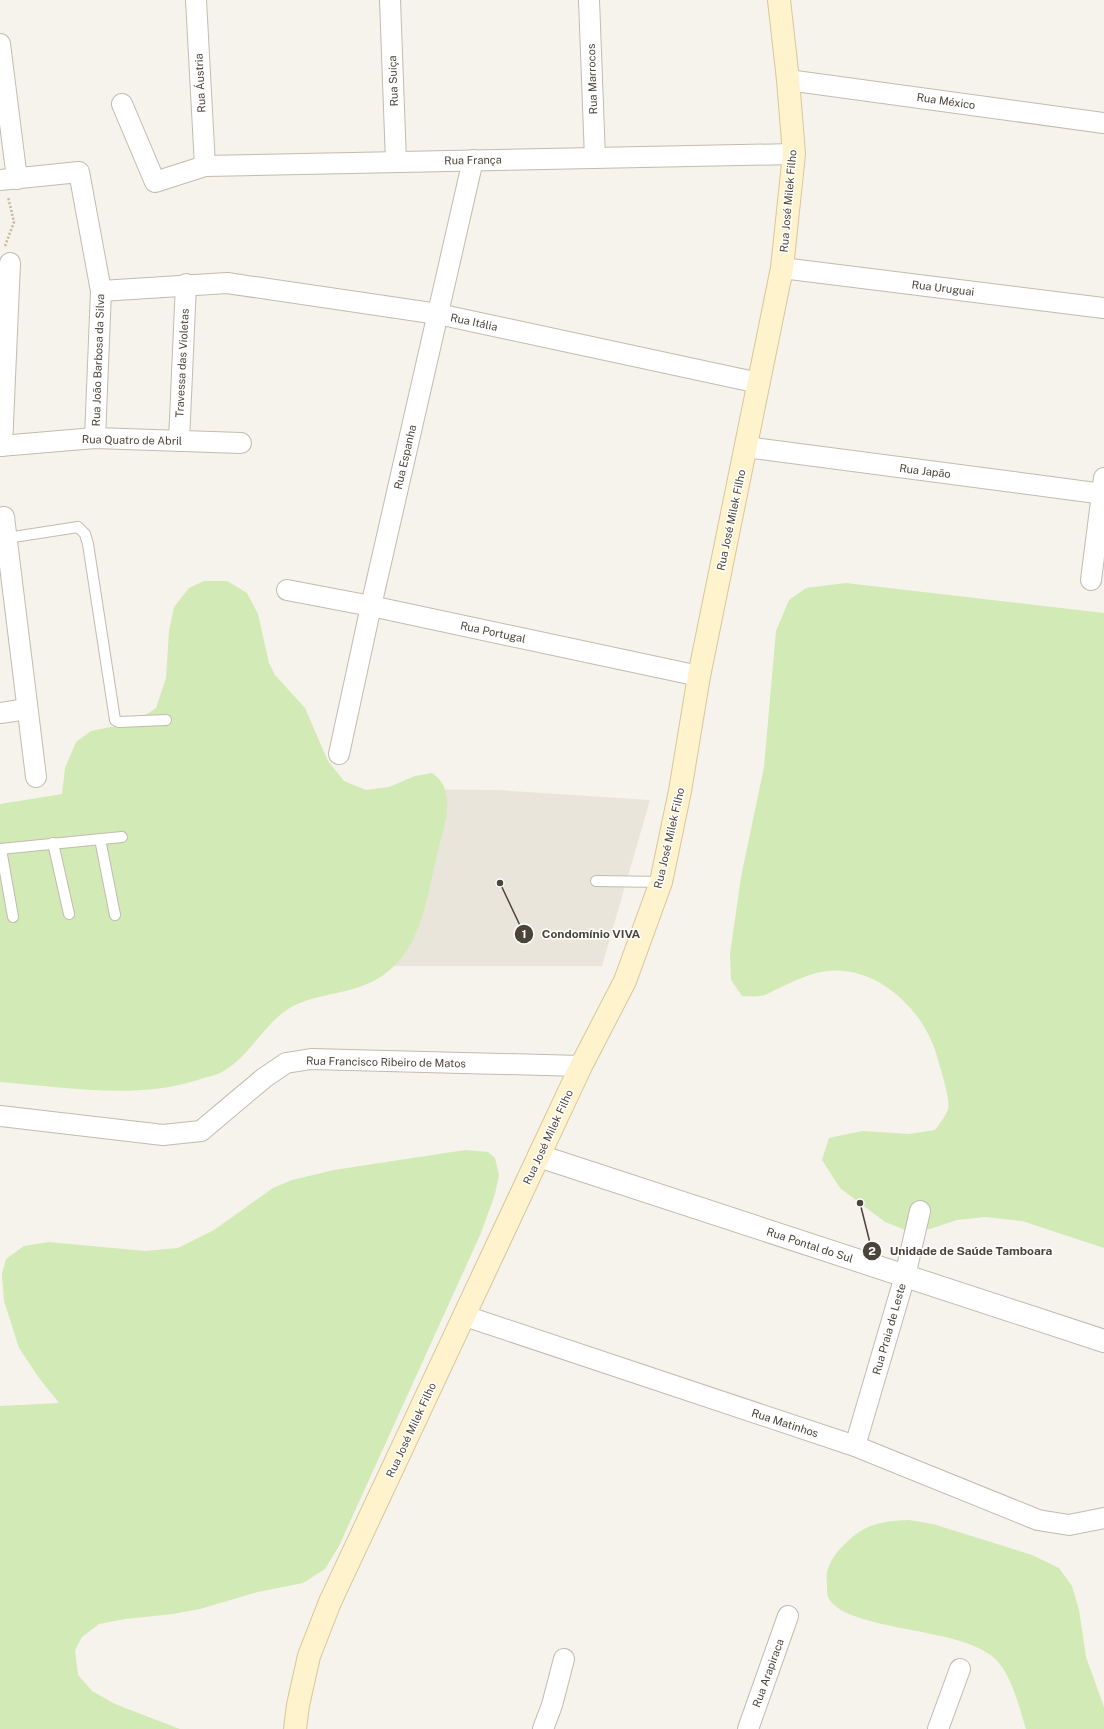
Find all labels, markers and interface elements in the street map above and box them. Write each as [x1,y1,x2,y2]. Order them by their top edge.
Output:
street label: Rua Marrocos [585,43,599,115]
street label: Rua Áustria [191,53,208,113]
street label: Rua Suíça [386,55,401,107]
street label: Rua México [916,91,976,111]
street label: Rua José Milek Filho [778,149,798,253]
street label: Rua França [444,153,502,168]
street label: Rua Uruguai [911,278,975,298]
street label: Rua João Barbosa da Silva [90,294,106,426]
street label: Travessa das Violetas [173,308,191,418]
street label: Rua Itália [449,311,499,333]
street label: Rua Espanha [392,423,418,491]
street label: Rua Quatro de Abril [82,433,182,447]
street label: Rua Japão [899,462,951,480]
street label: Rua José Milek Filho [714,468,748,572]
street label: Rua Portugal [459,619,527,645]
street label: Rua José Milek Filho [652,786,686,890]
callout: Condomínio VIVA [514,922,649,946]
text: 1 [521,927,527,941]
text: Condomínio VIVA [542,927,641,941]
street label: Rua Francisco Ribeiro de Matos [306,1055,467,1069]
street label: Rua José Milek Filho [521,1088,575,1186]
street label: Rua Pontal do Sul [765,1225,855,1265]
callout: Unidade de Saúde Tamboara [862,1239,1061,1263]
text: 2 [868,1244,876,1258]
text: Unidade de Saúde Tamboara [890,1244,1053,1258]
street label: Rua Praia de Leste [870,1282,908,1376]
street label: Rua José Milek Filho [384,1381,438,1479]
street label: Rua Matinhos [750,1407,820,1440]
street label: Rua Arapiraca [750,1637,786,1709]

